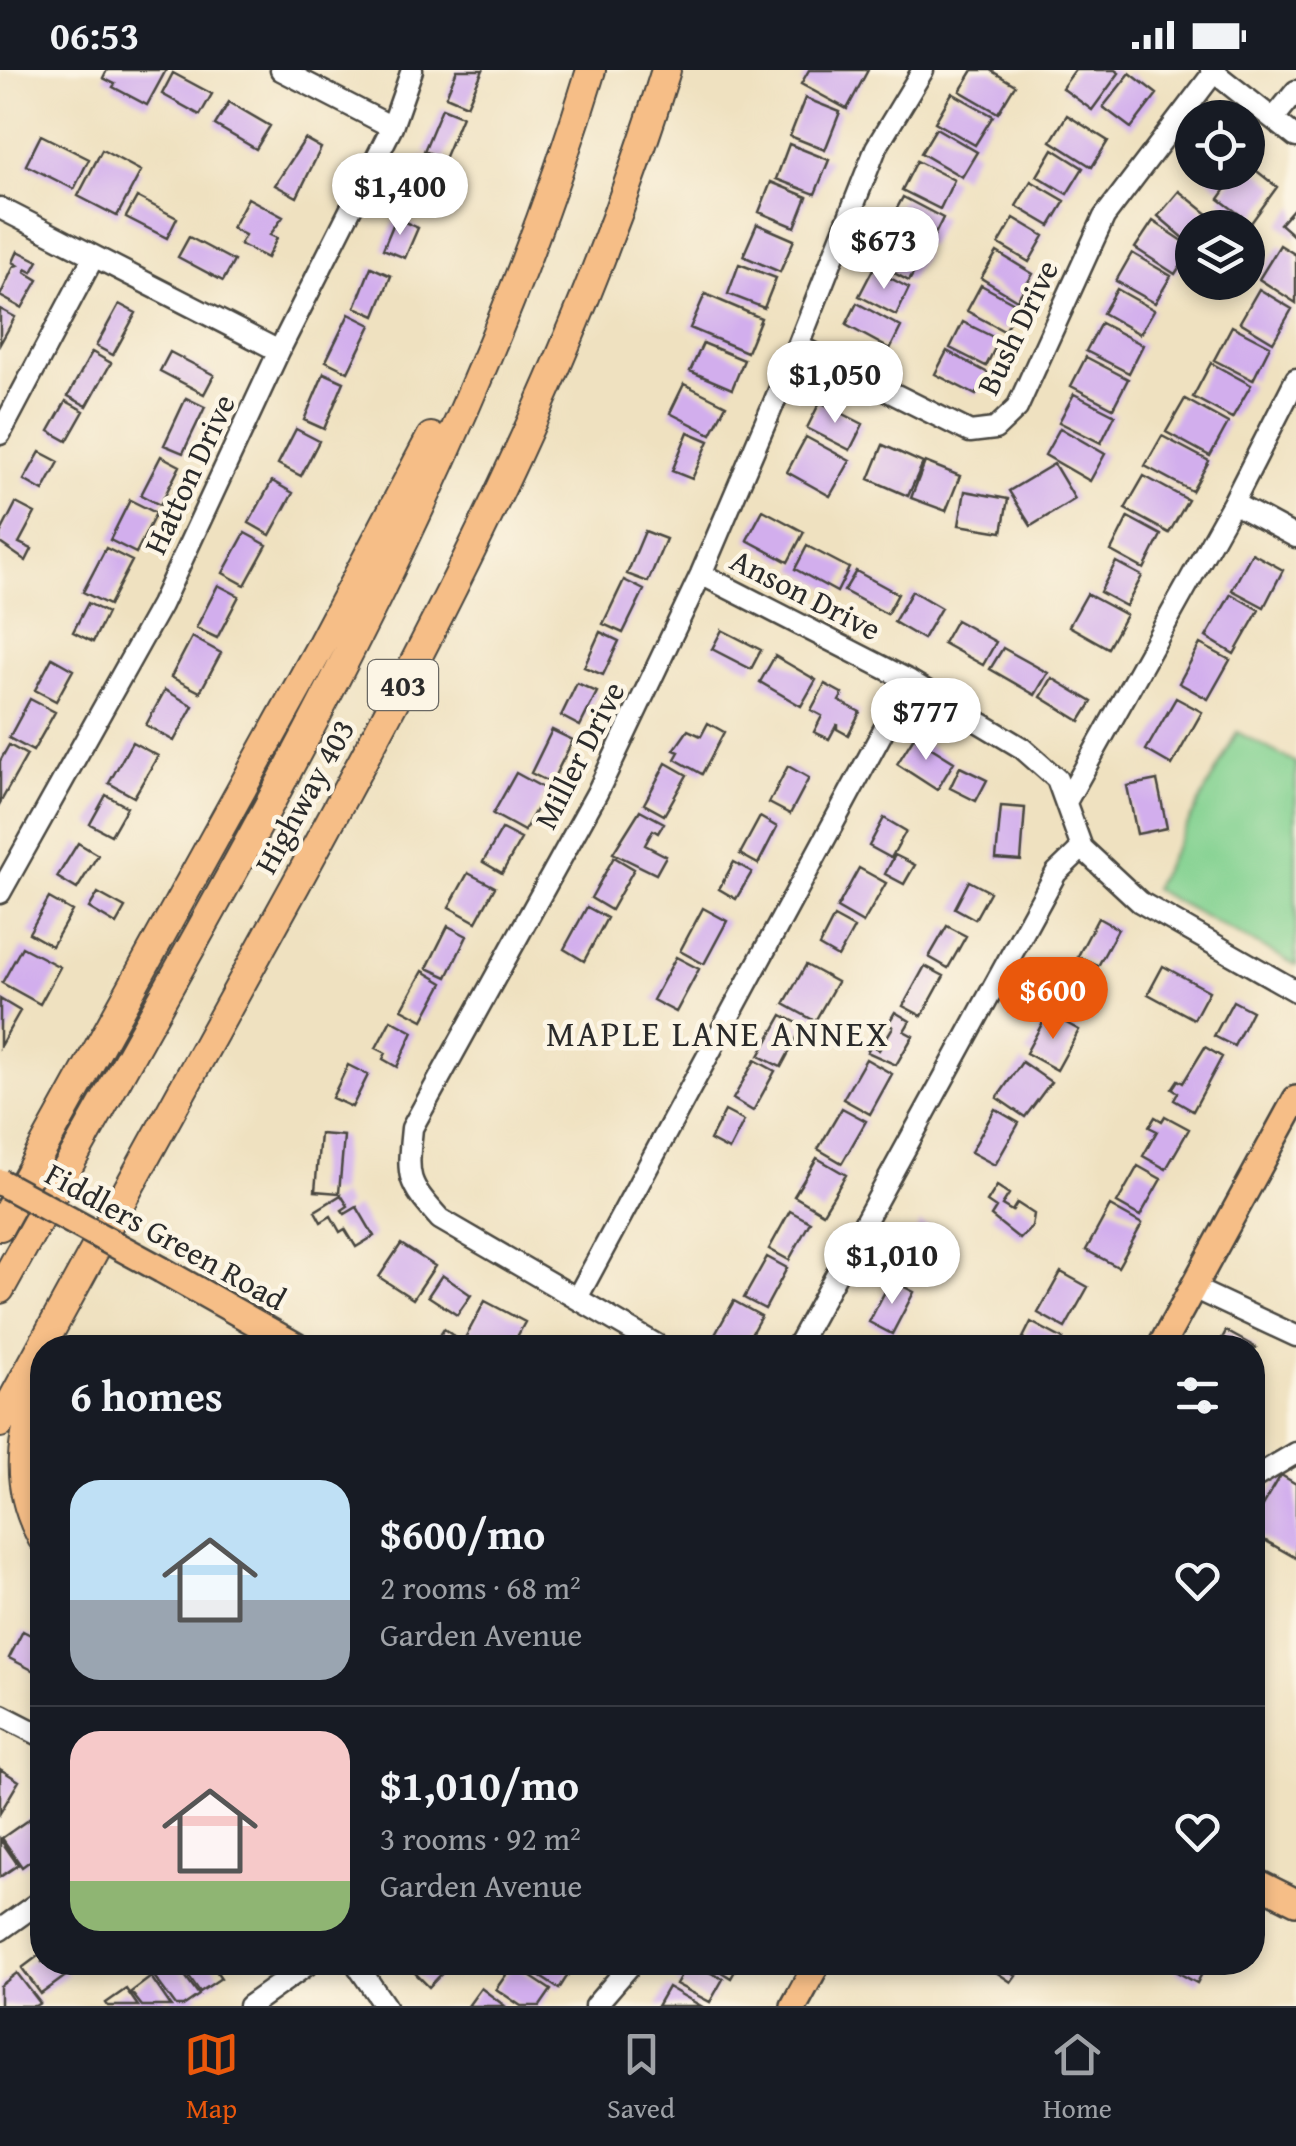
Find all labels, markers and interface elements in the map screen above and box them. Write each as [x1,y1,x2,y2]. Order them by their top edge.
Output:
text: 06:53 [50,7,140,63]
map controls [1175,100,1265,300]
button: locate [1175,100,1265,190]
pin: $1,400 [319,153,481,238]
text: $1,400 [354,162,446,209]
pin: $673 [825,207,943,292]
button: layers [1175,210,1265,300]
text: $673 [851,216,917,263]
street label: Bush Drive [964,252,1070,402]
pin: $1,050 [754,341,916,426]
text: $1,050 [789,350,881,397]
street label: Hatton Drive [131,386,247,562]
street label: Anson Drive [723,536,889,652]
road number: 403 [368,660,438,710]
street label: Miller Drive [522,673,636,837]
pin: $777 [867,678,985,763]
text: $777 [893,687,959,734]
street label: Highway 403 [242,710,366,882]
pin: $600 [994,957,1112,1042]
text: $600 [1020,966,1086,1013]
district label: MAPLE LANE ANNEX [546,1008,890,1059]
street label: Fiddlers Green Road [37,1150,295,1322]
pin: $1,010 [811,1222,973,1307]
text: $1,010 [846,1231,938,1278]
text: 6 homes [70,1365,223,1426]
icon: filters [1170,1368,1225,1423]
text: $600/mo [380,1503,545,1564]
icon: home [150,1520,270,1640]
icon: heart [1170,1553,1225,1608]
text: 2 rooms · 68 m² [380,1564,581,1611]
text: Garden Avenue [380,1611,582,1658]
text: $1,010/mo [380,1754,579,1815]
icon: home [150,1771,270,1891]
icon: heart [1170,1804,1225,1859]
text: 3 rooms · 92 m² [380,1815,581,1862]
text: Garden Avenue [380,1862,582,1909]
tab: Map [184,2027,239,2128]
tab: Saved [607,2027,675,2128]
tab: Home [1043,2027,1112,2128]

